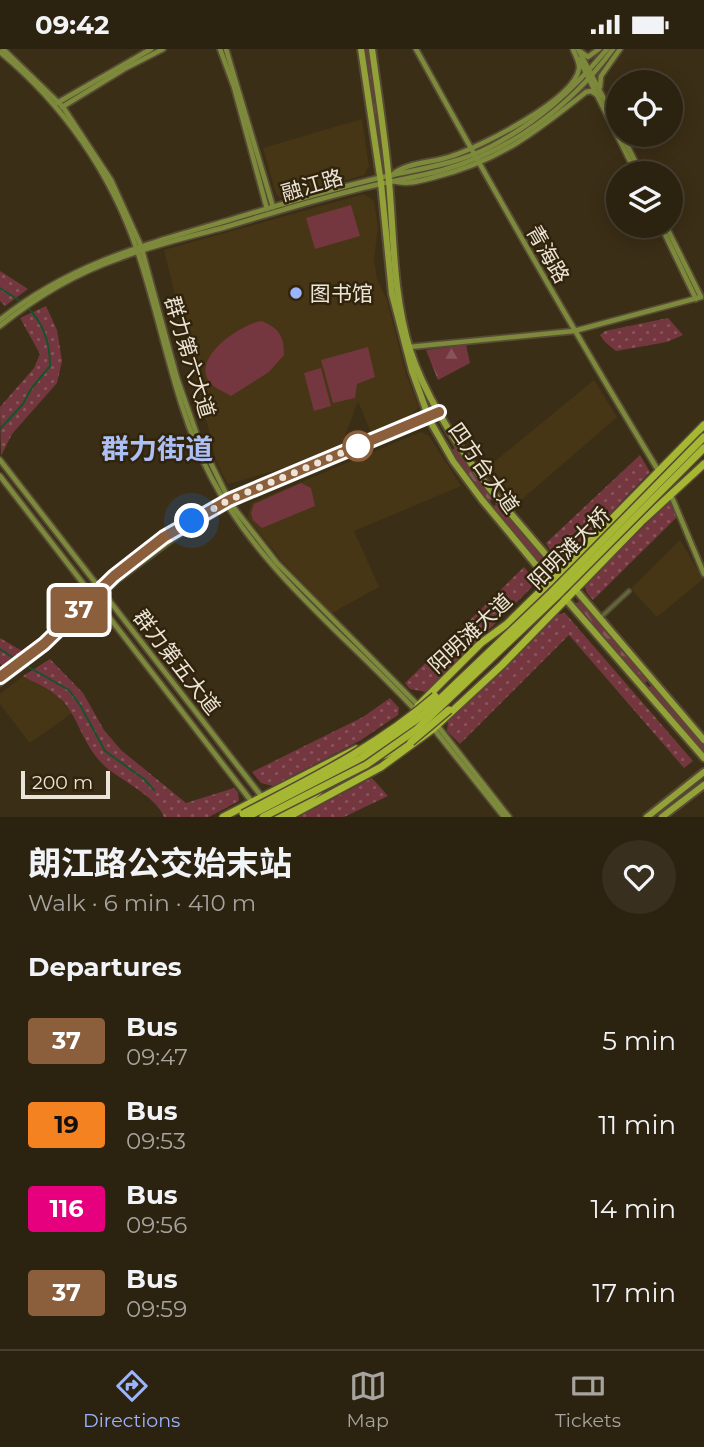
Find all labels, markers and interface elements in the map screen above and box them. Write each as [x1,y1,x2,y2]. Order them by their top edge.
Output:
text: 09:42 [35,9,109,41]
map controls [606,70,683,238]
button: locate [606,70,683,147]
button: layers [606,161,683,238]
street label: 融江路 [278,164,346,206]
street label: 青海路 [521,220,575,288]
place label: 图书馆 [310,281,373,306]
marker: 图书馆 [288,285,304,301]
street label: 群力第六大道 [160,293,220,421]
street label: 四方台大道 [444,418,524,518]
unlabelled marker [343,431,373,461]
district label: 群力街道 [101,432,213,466]
street label: 阳明滩大桥 [523,502,615,594]
your location [174,503,209,538]
line badge: 37 [48,587,110,633]
street label: 阳明滩大道 [423,588,517,678]
text: 37 [65,595,93,624]
street label: 群力第五大道 [128,605,226,719]
scale bar [21,768,110,800]
text: 200 m [32,771,93,794]
button: heart [602,840,676,914]
text: 朗江路公交始末站 [28,843,292,883]
text: Walk · 6 min · 410 m [28,889,256,917]
text: Departures [28,951,182,983]
text: Bus [126,1011,178,1043]
text: 5 min [602,1025,676,1057]
text: 37 [52,1026,81,1055]
text: 09:47 [126,1043,188,1071]
text: Bus [126,1095,178,1127]
text: 11 min [598,1109,676,1141]
text: 19 [54,1110,79,1139]
text: 09:53 [126,1127,186,1155]
text: Bus [126,1179,178,1211]
text: 14 min [590,1193,676,1225]
text: 116 [49,1194,84,1223]
text: 09:56 [126,1211,187,1239]
text: Bus [126,1263,178,1295]
text: 17 min [592,1277,676,1309]
text: 37 [52,1278,81,1307]
text: 09:59 [126,1295,187,1323]
tab: Directions [83,1367,180,1432]
tab: Map [347,1367,389,1432]
tab: Tickets [555,1367,621,1432]

